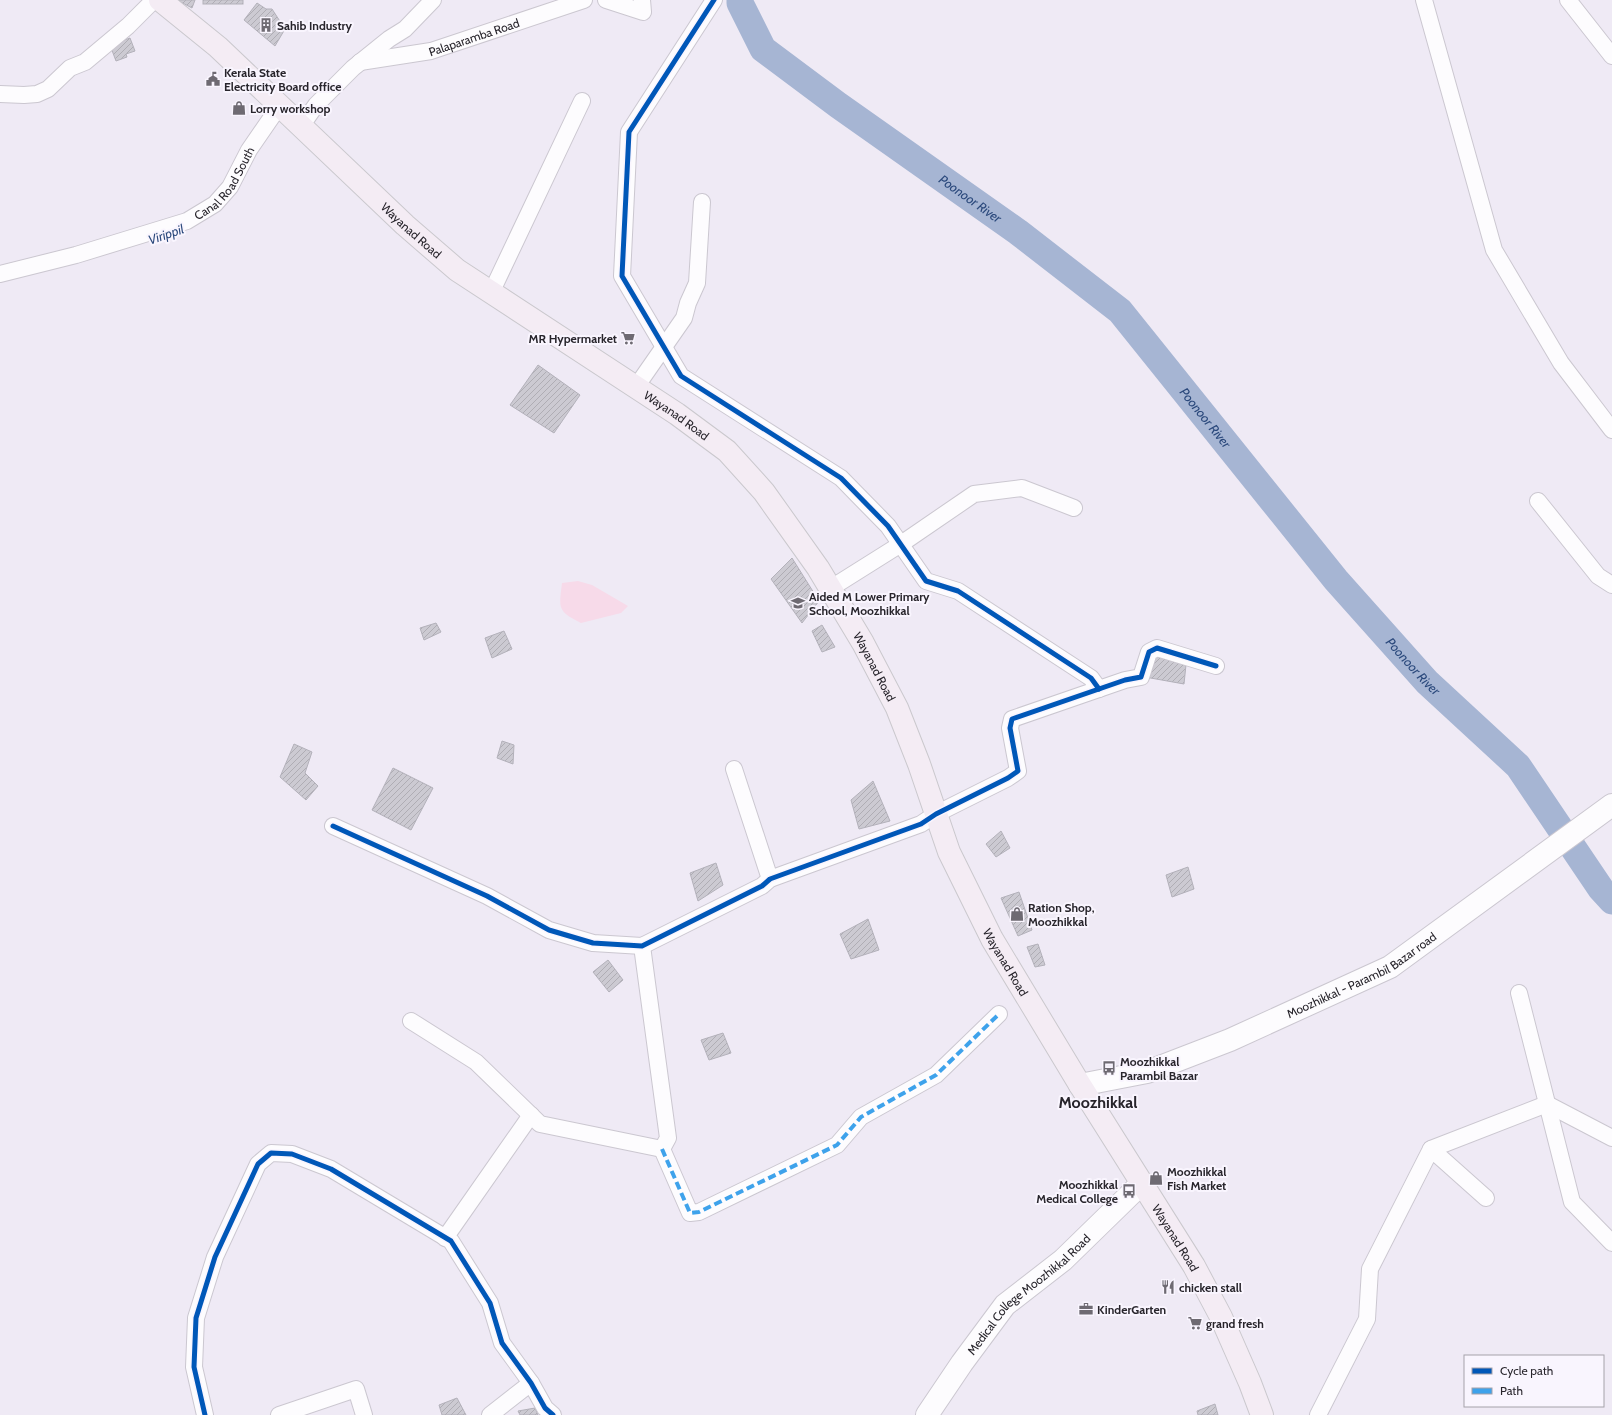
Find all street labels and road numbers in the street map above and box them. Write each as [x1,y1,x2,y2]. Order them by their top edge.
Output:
street label: Palaparamba Road [427,15,521,59]
street label: Canal Road South [191,144,257,223]
street label: Wayanad Road [378,199,445,261]
street label: Wayanad Road [641,387,712,443]
street label: Wayanad Road [851,629,899,704]
street label: Wayanad Road [980,926,1032,998]
street label: Moozhikkal - Parambil Bazar road [1284,929,1439,1021]
street label: Wayanad Road [1149,1201,1203,1273]
street label: Medical College Moozhikkal Road [963,1230,1093,1357]

